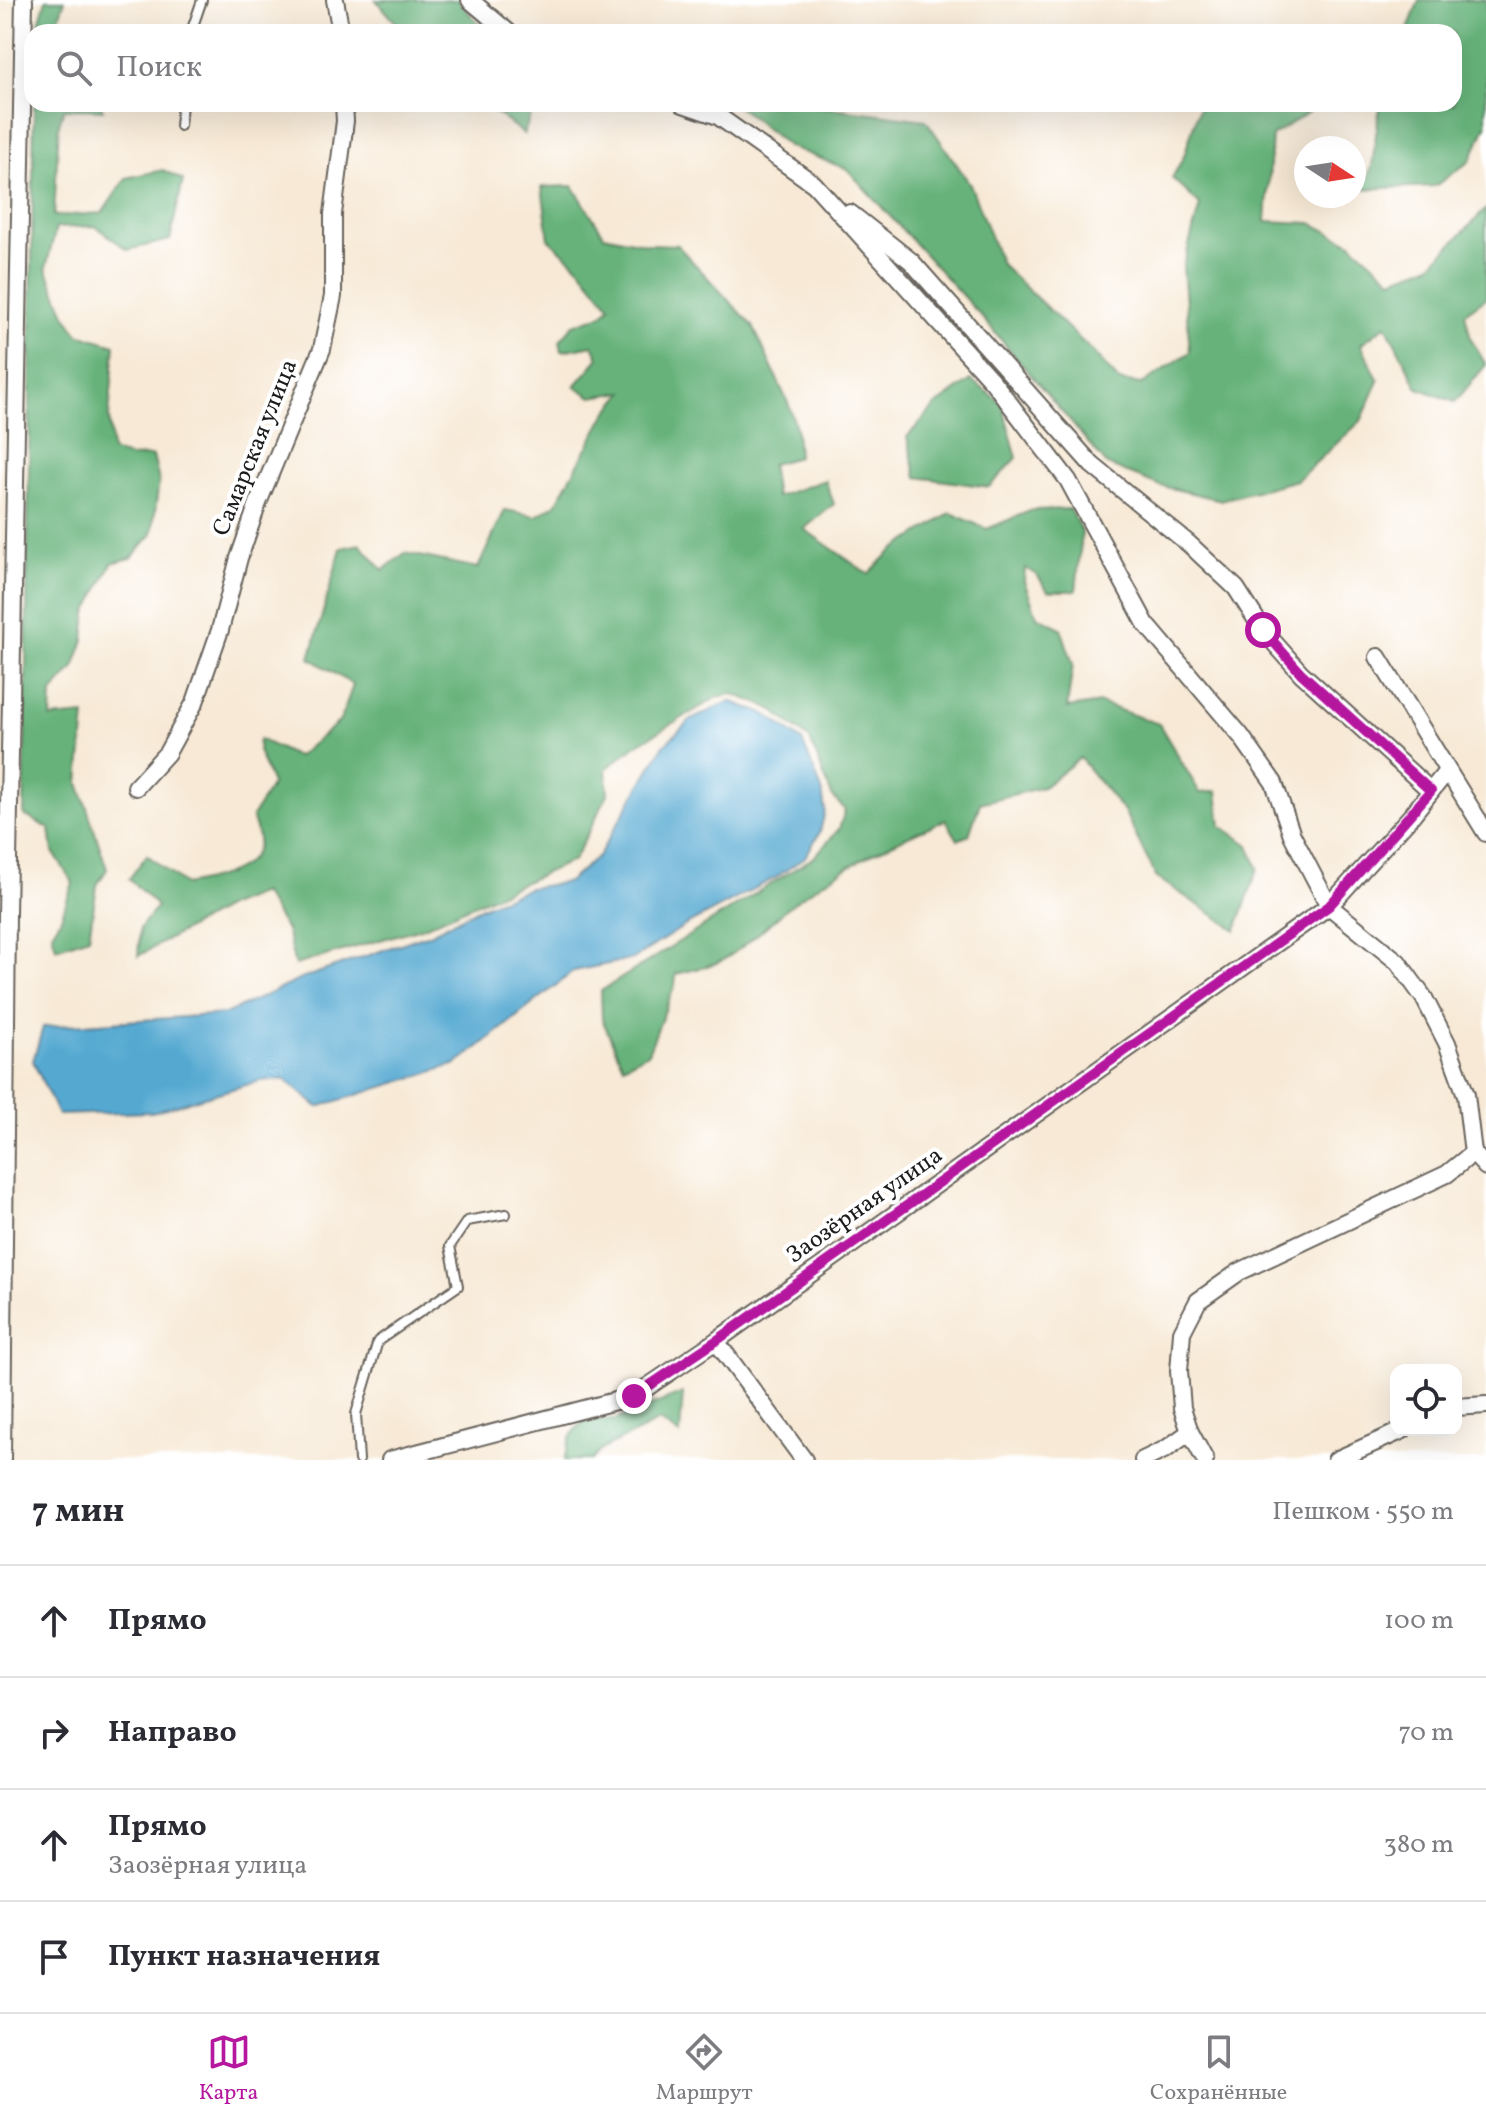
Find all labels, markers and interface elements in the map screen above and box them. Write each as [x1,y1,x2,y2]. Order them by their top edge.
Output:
search box [24,24,1462,112]
icon: search [52,46,96,90]
text: Поиск [116,47,202,89]
north arrow [1294,136,1366,208]
street label: Самарская улица [205,355,307,541]
route start [1245,612,1281,648]
street label: Заозёрная улица [780,1139,950,1273]
map controls [1390,1364,1462,1436]
button: locate [1390,1364,1462,1436]
route end [616,1378,652,1414]
text: 7 мин [32,1489,124,1536]
text: Пешком · 550 m [1272,1494,1454,1530]
icon: ahead [32,1599,76,1643]
text: Прямо [108,1600,207,1642]
text: 100 m [1384,1603,1454,1639]
icon: right [32,1711,76,1755]
text: Направо [108,1712,237,1754]
text: 70 m [1399,1715,1454,1751]
text: Прямо [108,1806,207,1848]
icon: ahead [32,1823,76,1867]
text: 380 m [1384,1827,1454,1863]
text: Заозёрная улица [108,1848,307,1884]
icon: arrive [32,1935,76,1979]
text: Пункт назначения [108,1936,380,1978]
tab: Карта [199,2030,258,2109]
tab: Маршрут [656,2030,753,2109]
tab: Сохранённые [1150,2030,1287,2109]

